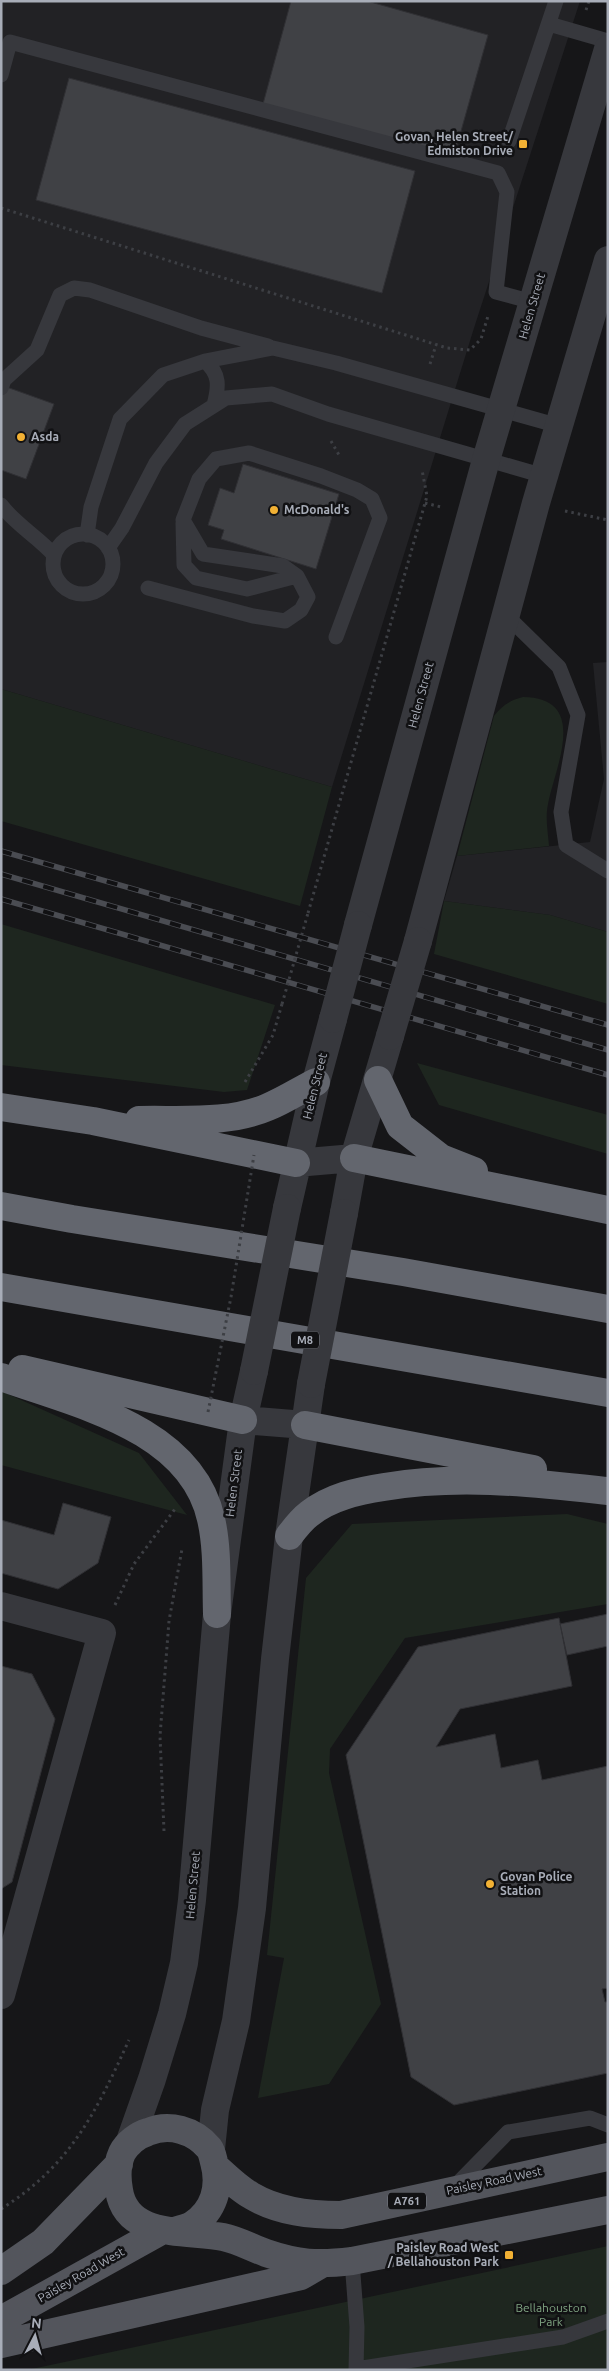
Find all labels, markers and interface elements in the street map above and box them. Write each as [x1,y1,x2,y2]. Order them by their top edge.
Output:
place label: Govan, Helen Street/ Edmiston Drive [395,130,514,157]
marker: Govan, Helen Street/ Edmiston Drive [517,138,529,150]
street label: Helen Street [516,271,547,340]
place label: Asda [31,430,59,443]
marker: Asda [15,431,27,443]
place label: McDonald's [284,503,350,516]
marker: McDonald's [268,504,280,516]
street label: Helen Street [405,660,436,729]
street label: Helen Street [300,1051,329,1120]
road number: M8 [291,1332,319,1348]
street label: Helen Street [223,1448,244,1517]
street label: Helen Street [183,1850,202,1919]
place label: Govan Police Station [500,1870,572,1897]
marker: Govan Police Station [484,1878,496,1890]
street label: Paisley Road West [445,2164,543,2197]
road number: A761 [388,2192,426,2210]
place label: Paisley Road West / Bellahouston Park [387,2241,499,2268]
street label: Paisley Road West [35,2244,126,2305]
marker: Paisley Road West / Bellahouston Park [503,2249,515,2261]
park label: Bellahouston Park [515,2301,587,2328]
north arrow [10,2311,60,2361]
text: N [30,2315,42,2332]

